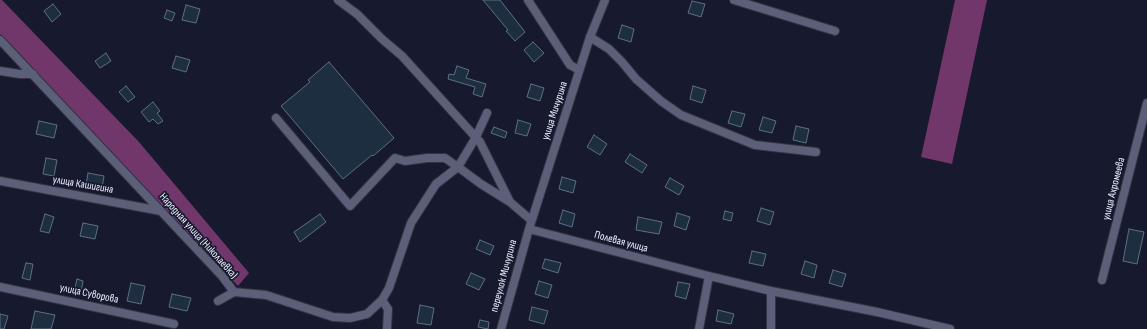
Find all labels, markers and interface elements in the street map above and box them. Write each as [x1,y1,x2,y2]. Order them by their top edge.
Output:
street label: улица Мичурина [539,80,571,142]
street label: улица Ахромеева [1100,156,1128,222]
street label: улица Кашигина [52,173,114,197]
street label: Народная улица (Николаевка) [156,190,240,282]
street label: Полевая улица [593,229,649,255]
street label: переулок Мичурина [488,238,520,314]
street label: улица Суворова [58,281,120,307]

